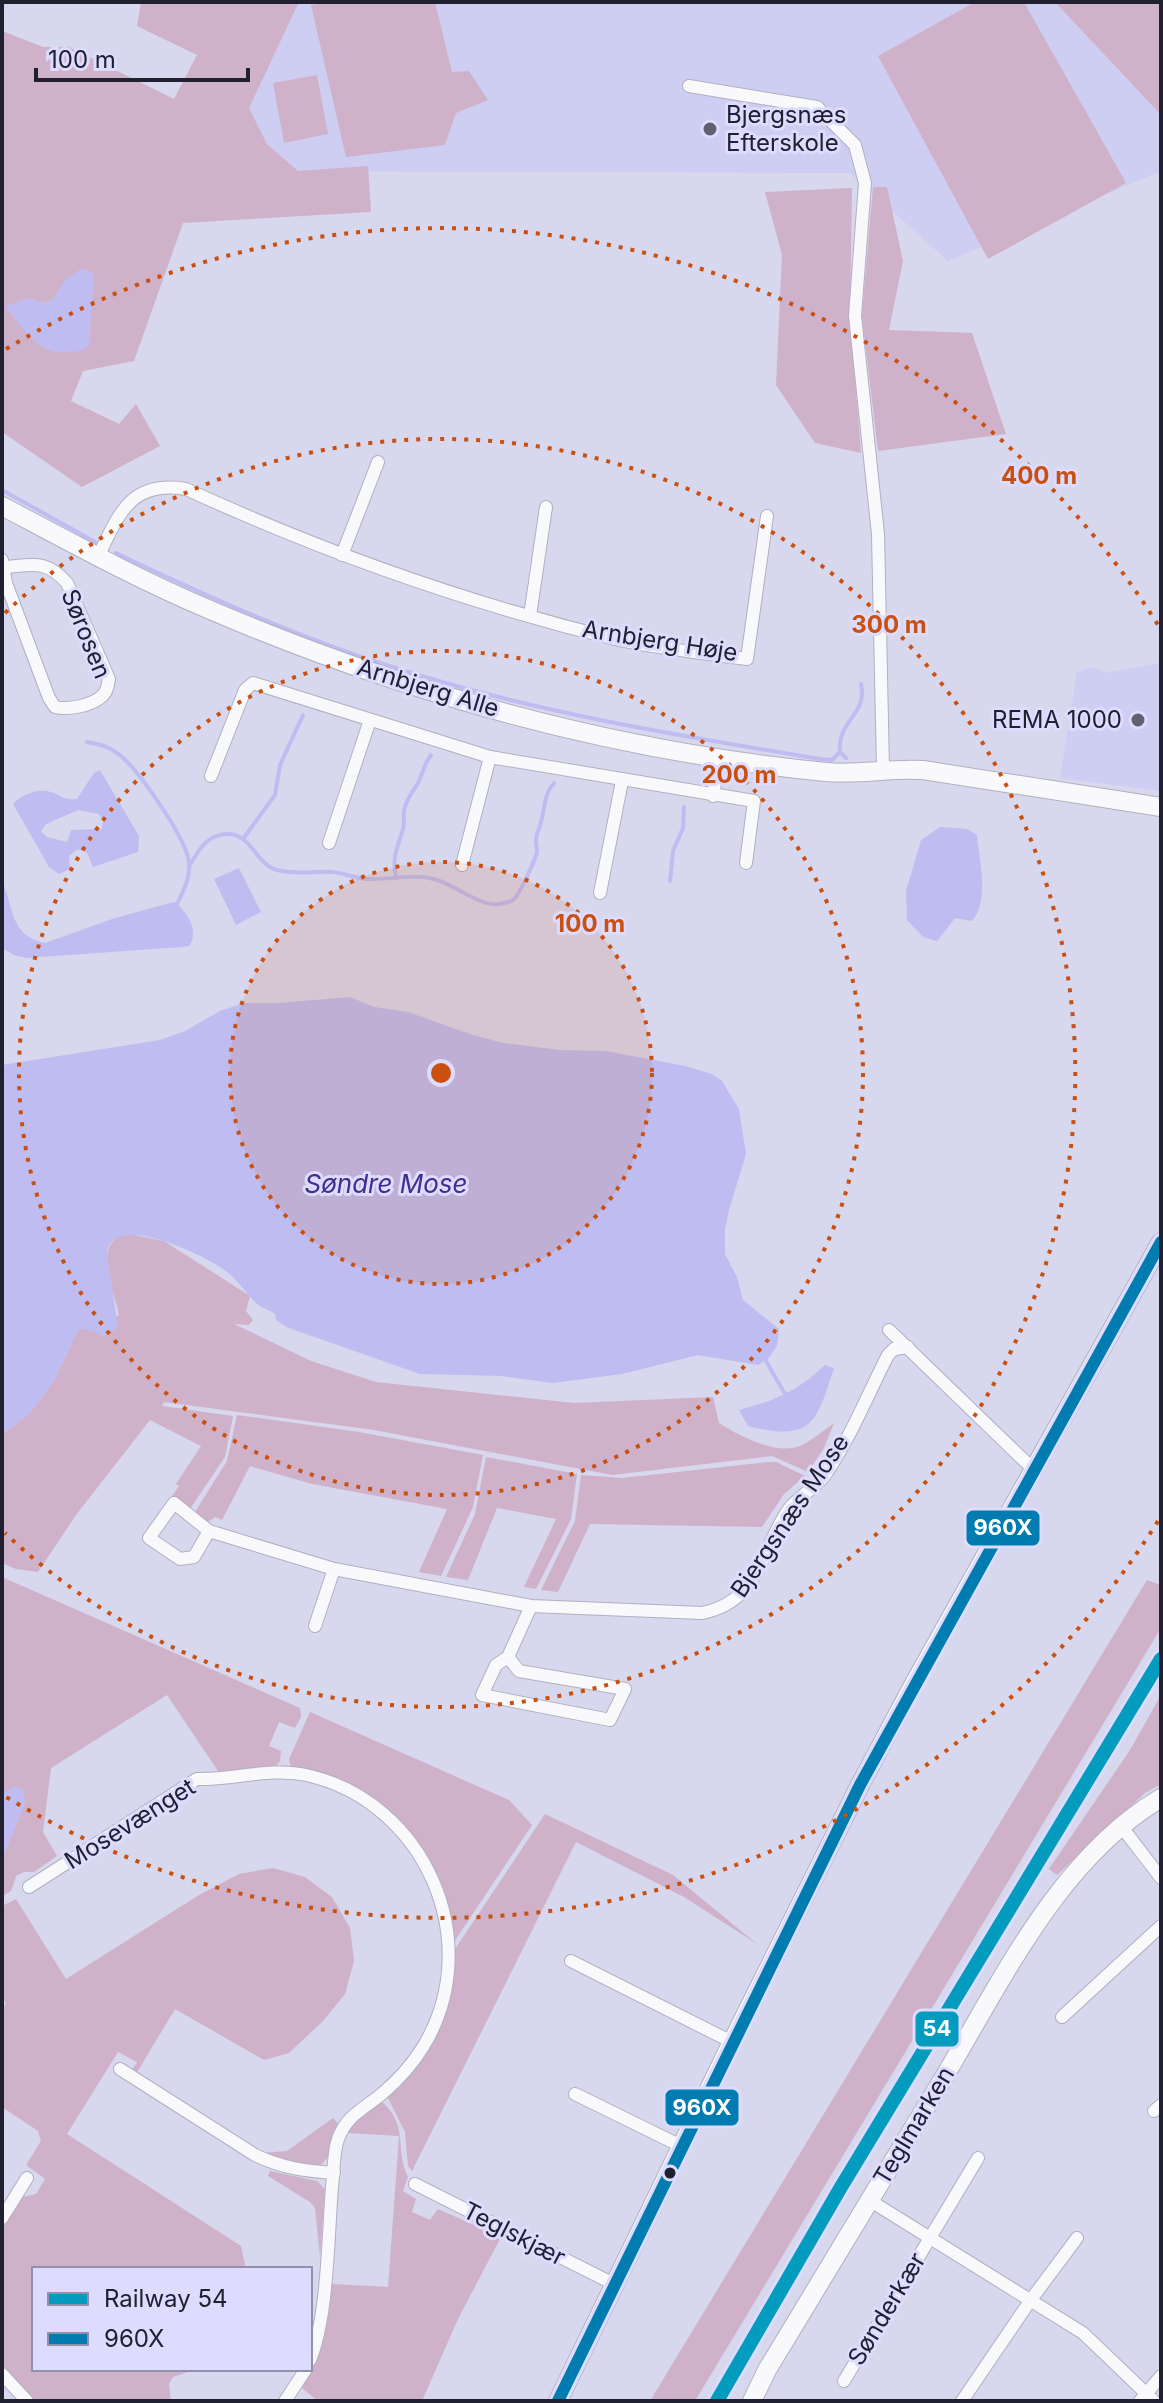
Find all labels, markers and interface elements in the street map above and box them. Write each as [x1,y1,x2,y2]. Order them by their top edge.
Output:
scale bar [36,32,248,82]
text: 100 m [48,45,116,74]
place label: Bjergsnæs Efterskole [726,100,846,157]
marker: Bjergsnæs Efterskole [701,120,719,138]
text: 400 m [1001,461,1077,490]
street label: Sørosen [55,585,117,683]
text: 300 m [851,610,927,639]
street label: Arnbjerg Høje [580,614,740,667]
street label: Arnbjerg Alle [354,652,503,723]
place label: REMA 1000 [992,705,1122,734]
marker: REMA 1000 [1129,711,1147,729]
text: 200 m [701,760,777,789]
text: 100 m [555,909,625,938]
centre of rings [427,1059,455,1087]
water label: Søndre Mose [305,1168,467,1199]
street label: Bjergsnæs Mose [724,1429,855,1603]
line badge: 960X [965,1509,1041,1547]
text: 960X [974,1514,1032,1540]
street label: Mosevænget [59,1772,200,1875]
line badge: 54 [914,2010,960,2048]
text: 54 [923,2015,951,2041]
street label: Teglmarken [867,2061,960,2190]
line badge: 960X [664,2088,740,2127]
text: 960X [673,2094,731,2120]
unlabelled marker [662,2165,678,2181]
street label: Teglskjær [458,2195,570,2272]
street label: Sønderkær [842,2247,932,2370]
legend [32,2267,312,2371]
text: Railway 54 [104,2284,228,2313]
text: 960X [104,2324,164,2353]

